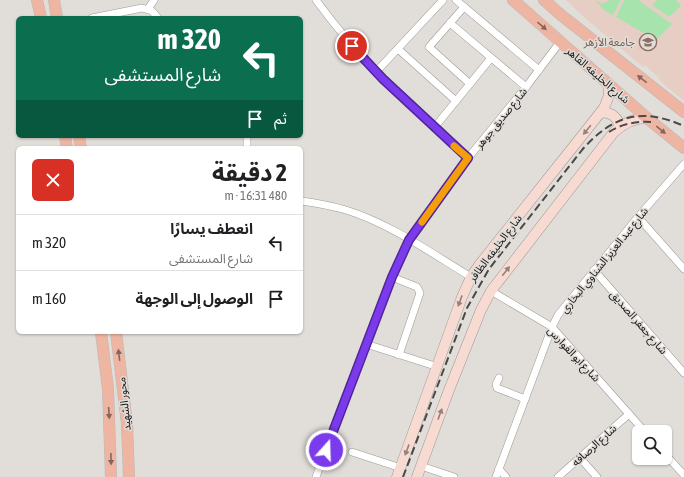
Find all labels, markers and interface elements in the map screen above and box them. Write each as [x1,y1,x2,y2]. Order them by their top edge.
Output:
one-way arrow [536,22,547,31]
text: 320 m [158,23,221,55]
pin [335,29,369,63]
icon: left [235,32,287,84]
school or university icon: جامعة الأزهر [638,32,658,52]
icon: arrive [341,35,363,57]
place label: جامعة الأزهر [583,36,636,49]
street label: شارع الخليفه القاهر [562,44,632,107]
text: شارع المستشفى [105,64,221,85]
one-way arrow [637,74,648,83]
street label: شارع صديق جوهر [472,85,531,153]
icon: arrive [244,108,266,130]
text: ثم [274,110,287,127]
one-way arrow [582,124,591,135]
one-way arrow [656,125,666,134]
button: close [32,159,74,201]
text: 2 دقيقة [212,159,287,186]
text: 480 m · 16:31 [224,188,287,203]
street label: شارع عبد العزيز الشناوي البخاري [558,204,653,317]
street label: شارع الخليفه الظافر [465,212,526,286]
text: انعطف يسارًا [170,220,253,237]
icon: left [265,232,287,254]
text: 320 m [32,234,66,251]
text: شارع المستشفى [169,251,253,266]
one-way arrow [501,266,510,277]
icon: arrive [265,288,287,310]
street label: شارع جعفر الصديق [607,288,670,358]
text: 160 m [32,290,66,307]
text: الوصول إلى الوجهة [136,290,253,307]
one-way arrow [457,296,463,308]
street label: شارع ابو الفوارس [544,324,603,386]
one-way arrow [116,348,122,361]
street label: محور الشهيد [115,376,134,431]
one-way arrow [106,407,113,419]
one-way arrow [438,408,444,420]
street label: شارع الرصافه [569,422,620,470]
map controls [632,425,672,465]
button: search [632,425,672,465]
position arrow [305,429,347,471]
one-way arrow [404,445,410,457]
one-way arrow [108,453,114,466]

